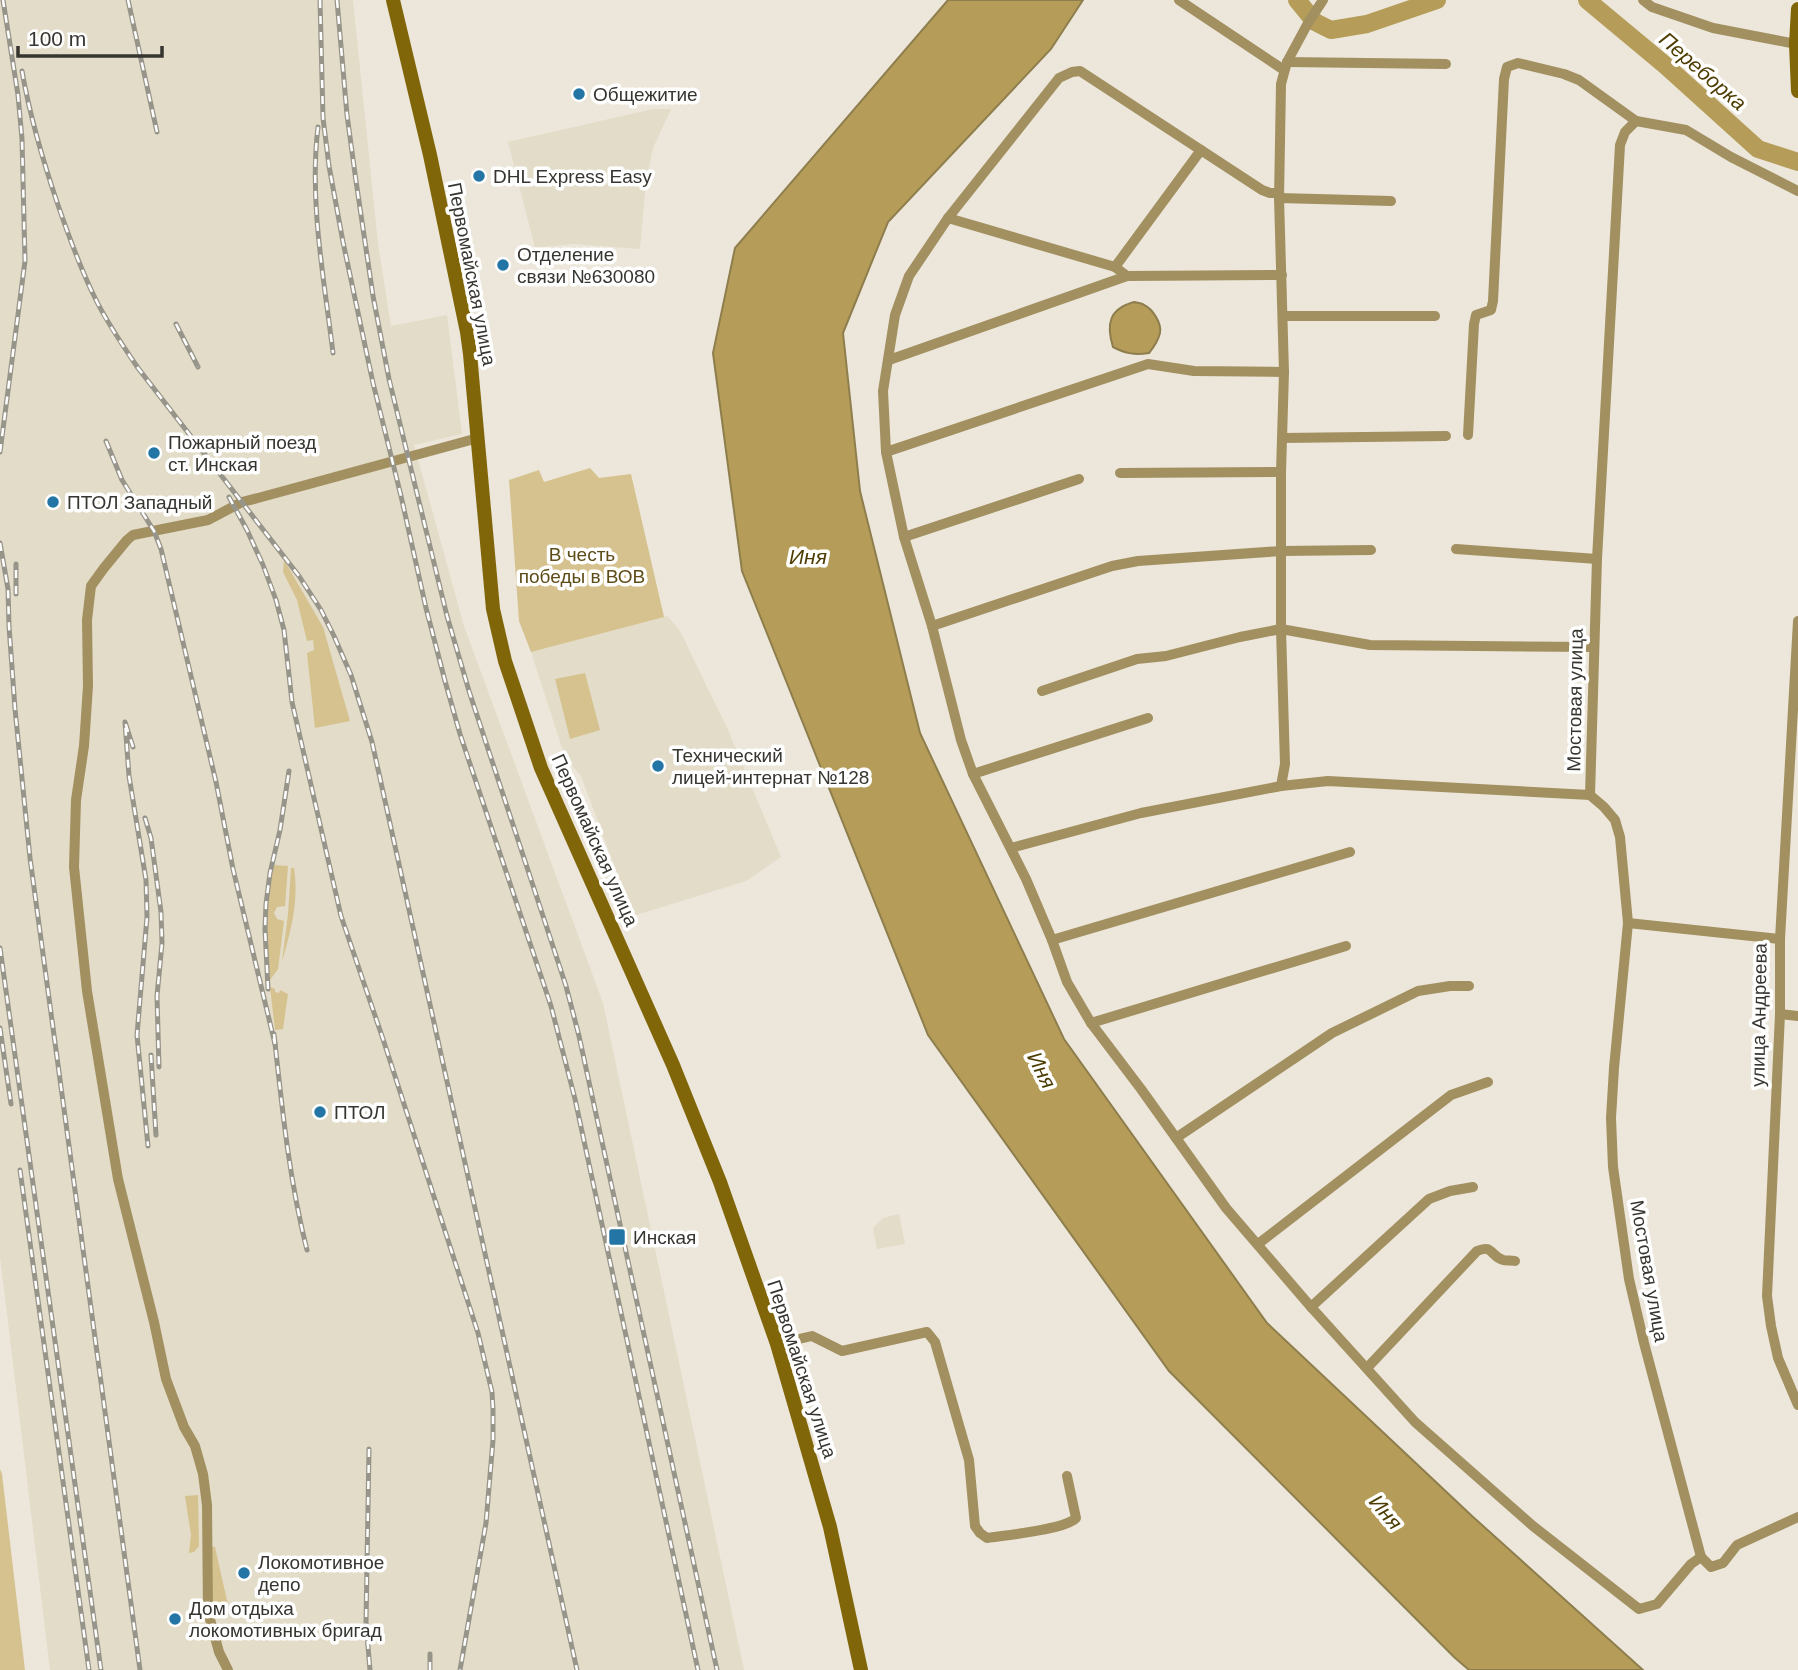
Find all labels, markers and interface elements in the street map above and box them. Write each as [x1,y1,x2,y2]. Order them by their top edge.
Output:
scale bar [18,14,161,58]
text: 100 m [28,27,86,50]
water label: Переборка [1655,27,1751,115]
place label: Общежитие [593,84,698,105]
marker: Общежитие [571,86,587,102]
place label: DHL Express Easy [493,166,652,187]
marker: DHL Express Easy [471,168,487,184]
street label: Первомайская улица [444,181,500,368]
place label: Отделение связи №630080 [517,244,655,287]
marker: Отделение связи №630080 [495,257,511,273]
place label: Пожарный поезд ст. Инская [168,432,316,475]
marker: Пожарный поезд ст. Инская [146,445,162,461]
place label: ПТОЛ Западный [67,492,212,513]
marker: ПТОЛ Западный [45,494,61,510]
park label: В честь победы в ВОВ [519,544,645,587]
water label: Иня [789,545,827,568]
street label: Мостовая улица [1563,628,1587,772]
place label: Технический лицей-интернат №128 [672,745,869,788]
street label: Первомайская улица [548,751,643,930]
marker: Технический лицей-интернат №128 [650,758,666,774]
street label: улица Андреева [1747,942,1771,1087]
water label: Иня [1023,1048,1061,1092]
place label: ПТОЛ [334,1102,385,1123]
marker: ПТОЛ [312,1104,328,1120]
street label: Мостовая улица [1626,1199,1672,1344]
marker: Инская [607,1227,627,1247]
place label: Инская [633,1227,696,1248]
street label: Первомайская улица [763,1277,841,1461]
water label: Иня [1365,1490,1407,1534]
place label: Локомотивное депо [258,1552,384,1595]
marker: Локомотивное депо [236,1565,252,1581]
place label: Дом отдыха локомотивных бригад [189,1598,382,1641]
marker: Дом отдыха локомотивных бригад [167,1611,183,1627]

